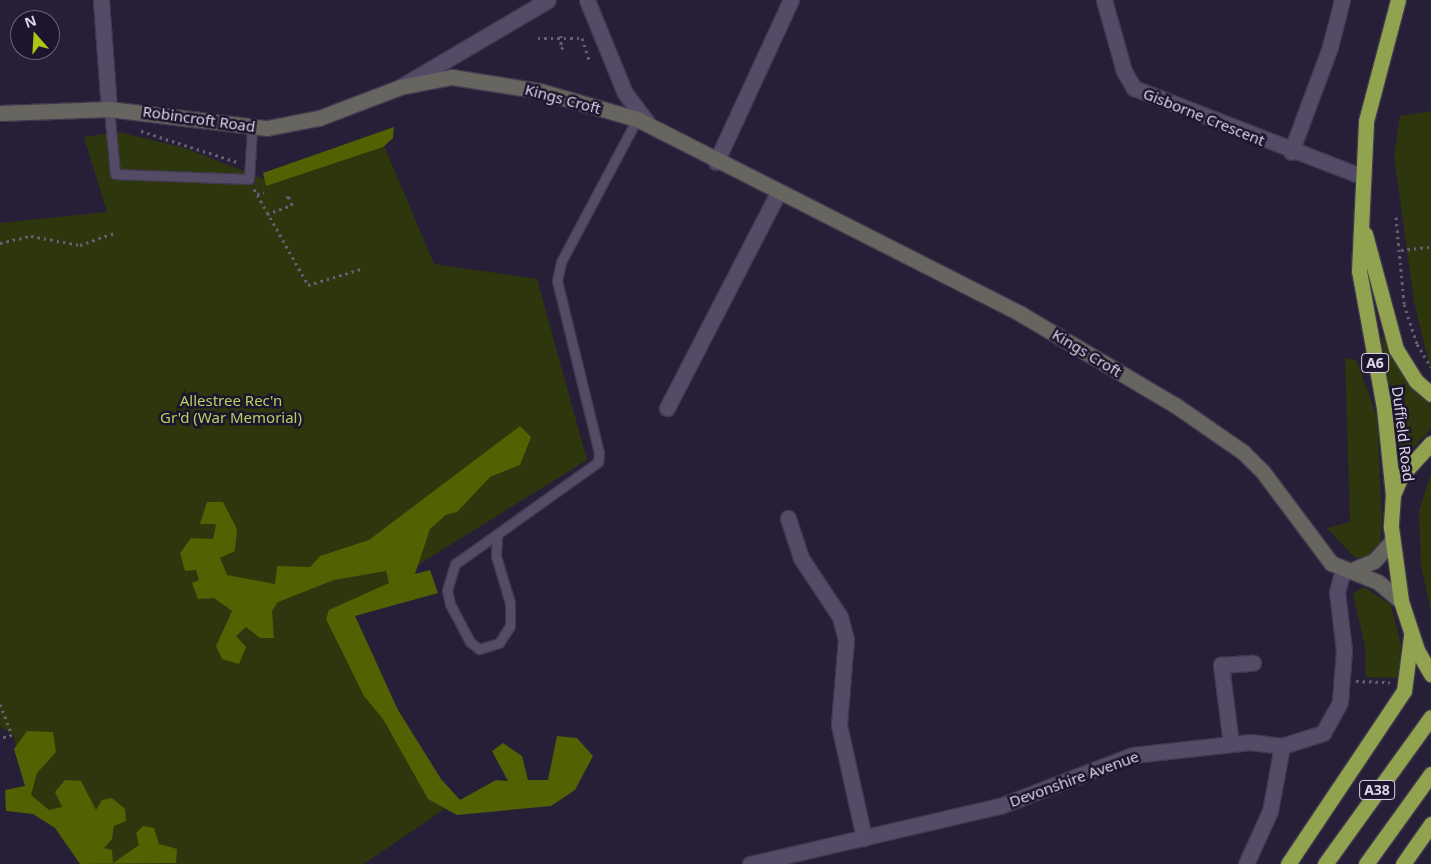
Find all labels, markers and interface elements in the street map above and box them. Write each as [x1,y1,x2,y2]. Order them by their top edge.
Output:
north arrow [10,10,60,60]
text: N [22,10,39,32]
street label: Kings Croft [523,80,603,118]
street label: Gisborne Crescent [1141,84,1267,150]
street label: Robincroft Road [142,102,256,136]
street label: Kings Croft [1049,325,1125,381]
road number: A6 [1360,352,1390,374]
street label: Duffield Road [1388,385,1418,483]
park label: Allestree Rec'n Gr'd (War Memorial) [160,391,302,426]
street label: Devonshire Avenue [1007,747,1141,811]
road number: A38 [1358,778,1396,802]

